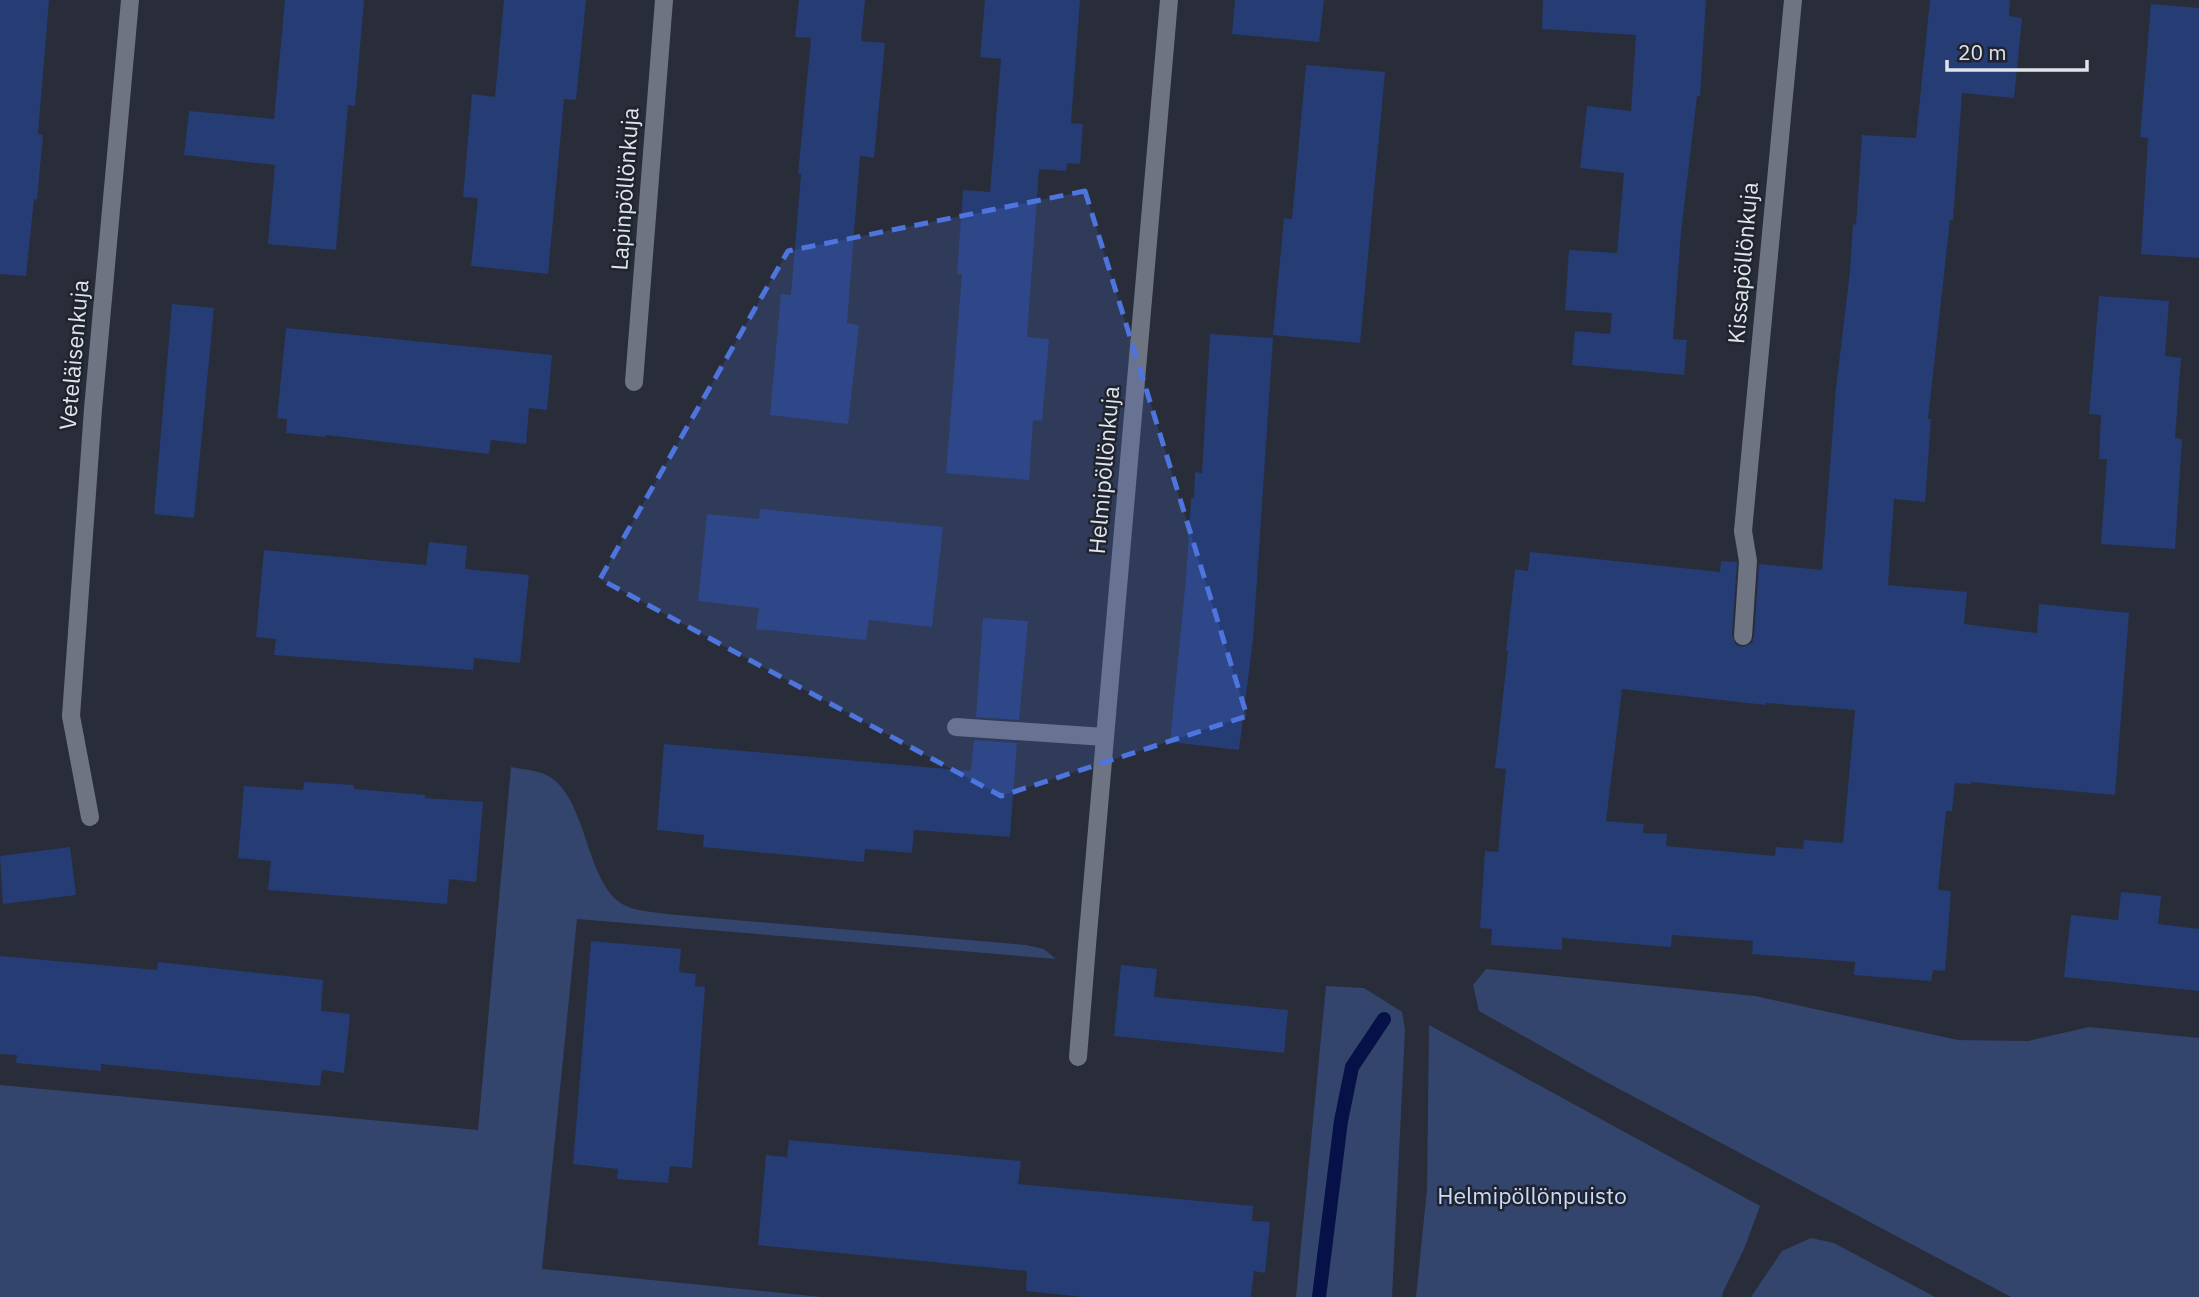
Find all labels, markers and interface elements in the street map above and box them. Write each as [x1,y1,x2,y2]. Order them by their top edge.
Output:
scale bar [1947,28,2087,72]
text: 20 m [1958,38,2007,66]
street label: Lapinpöllönkuja [603,106,645,272]
street label: Kissapöllönkuja [1720,181,1764,345]
street label: Veteläisenkuja [51,279,95,431]
street label: Helmipöllönkuja [1081,385,1125,555]
park label: Helmipöllönpuisto [1437,1180,1627,1210]

